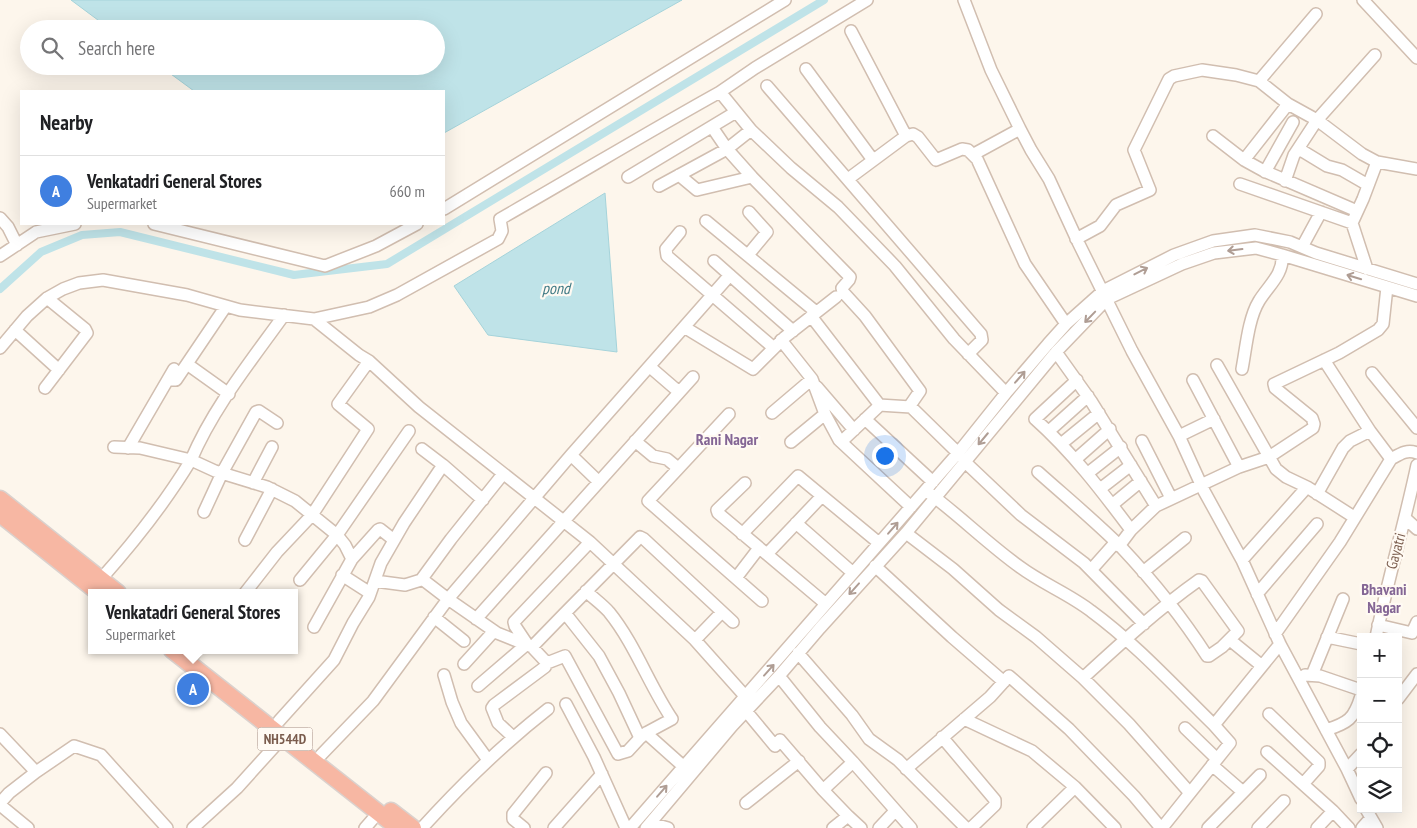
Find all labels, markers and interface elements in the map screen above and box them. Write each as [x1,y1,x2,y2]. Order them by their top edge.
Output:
search box [20,20,445,75]
icon: search [38,34,66,62]
text: Search here [78,36,155,60]
text: Nearby [40,109,93,136]
text: Venkatadri General Stores [87,169,262,193]
text: A [52,181,60,201]
text: 660 m [390,181,425,201]
text: Supermarket [87,193,157,213]
one-way arrow [1227,245,1243,255]
one-way arrow [1133,266,1148,275]
one-way arrow [1346,272,1362,282]
water label: pond [542,278,572,298]
one-way arrow [1084,310,1096,322]
one-way arrow [1014,370,1026,383]
district label: Rani Nagar [696,429,758,449]
one-way arrow [977,432,988,445]
your location [872,443,898,469]
one-way arrow [887,521,898,534]
street label: Gayatri [1382,531,1409,571]
district label: Bhavani Nagar [1361,579,1407,617]
one-way arrow [848,582,860,595]
popup [88,589,298,654]
text: Venkatadri General Stores [106,600,280,624]
text: Supermarket [106,624,176,644]
map controls [1357,633,1402,813]
button: + [1357,633,1402,678]
one-way arrow [764,663,775,676]
pin: A [177,670,209,708]
button: − [1357,678,1402,723]
button: locate [1357,723,1402,768]
road number: NH544D [258,728,312,751]
button: layers [1357,768,1402,813]
one-way arrow [656,785,668,798]

